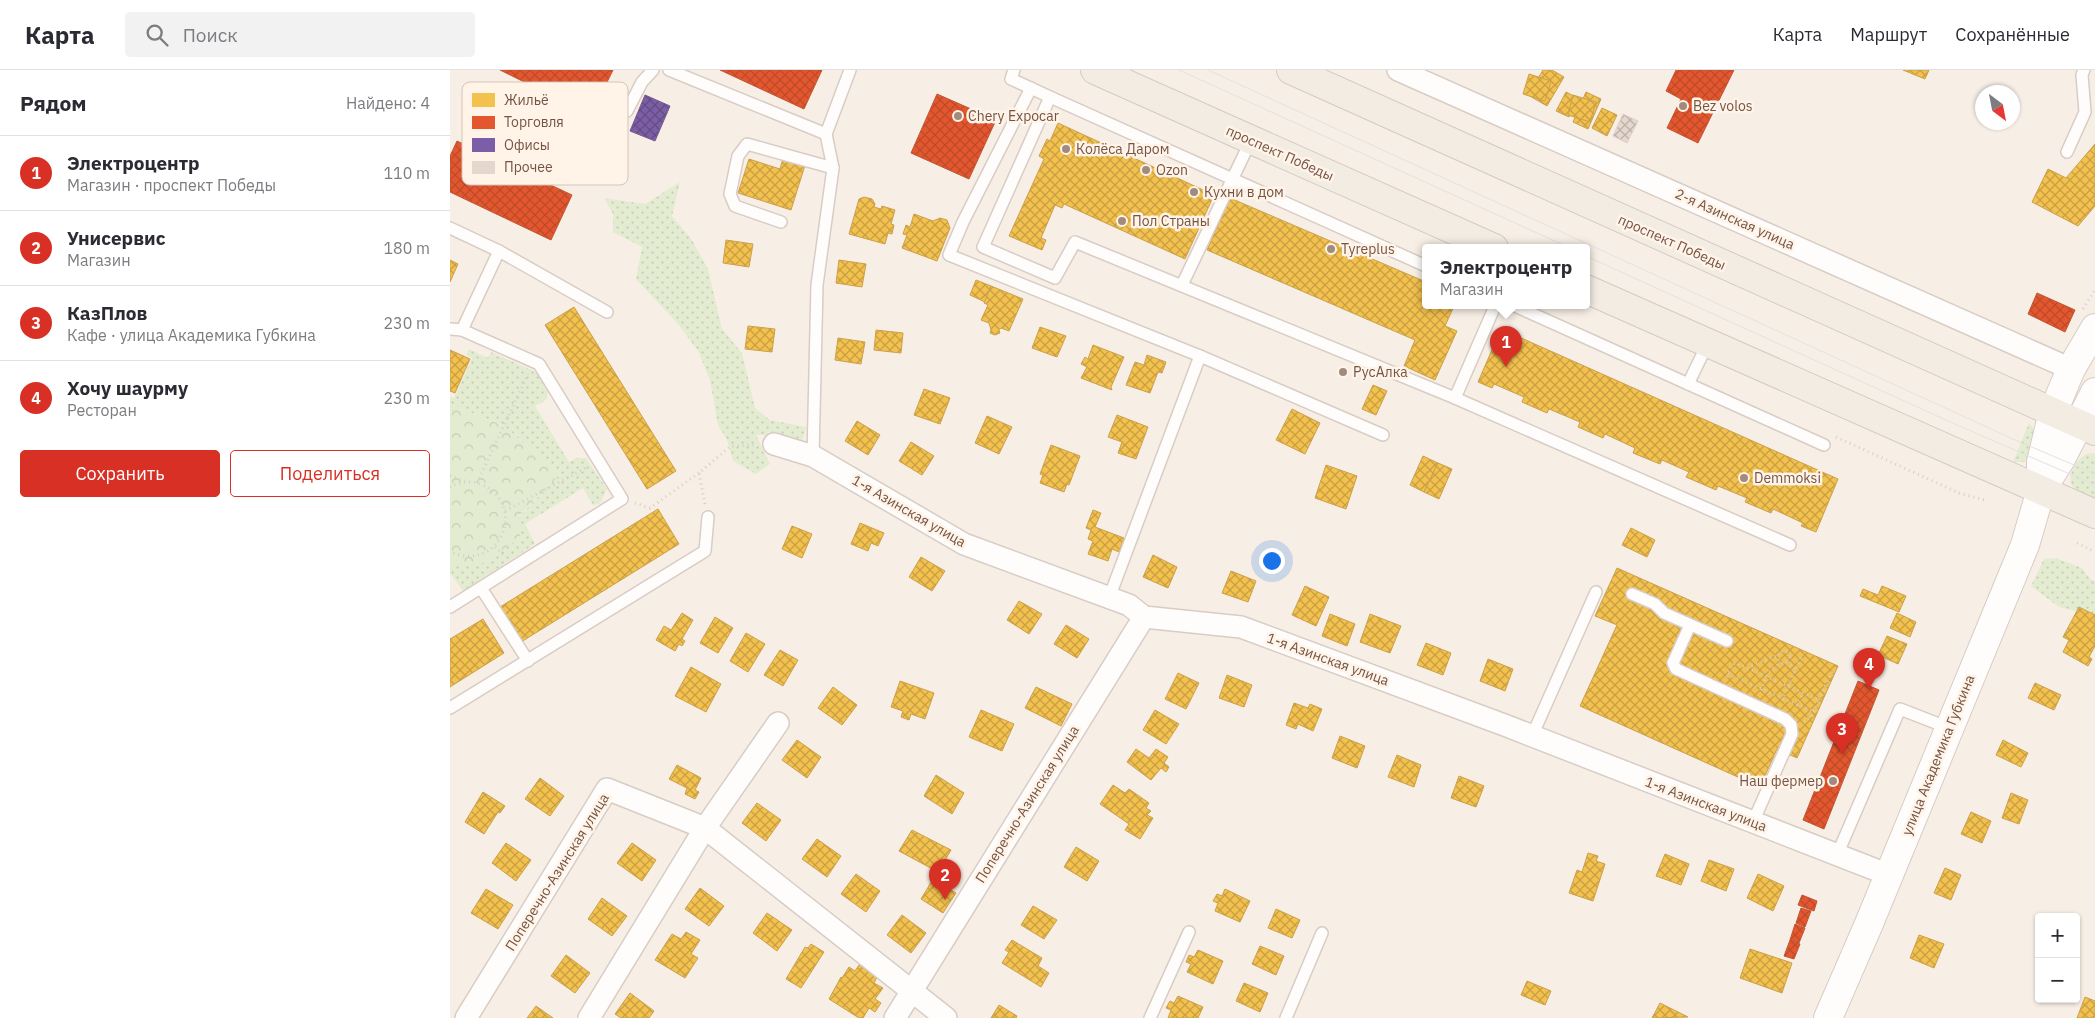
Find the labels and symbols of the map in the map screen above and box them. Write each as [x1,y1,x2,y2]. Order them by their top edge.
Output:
legend [462,82,628,185]
north arrow [1975,85,2020,130]
text: Жильё [504,91,549,109]
place label: Bez volos [1693,97,1753,115]
marker: Bez volos [1677,100,1689,112]
place label: Chery Expocar [968,107,1059,125]
marker: Chery Expocar [952,110,964,122]
text: Торговля [504,113,564,131]
street label: проспект Победы [1223,121,1337,185]
text: Офисы [504,136,550,154]
place label: Колёса Даром [1076,140,1169,158]
marker: Колёса Даром [1060,143,1072,155]
text: Прочее [504,158,553,176]
place label: Ozon [1156,161,1188,179]
marker: Ozon [1140,164,1152,176]
place label: Кухни в дом [1204,183,1284,201]
street label: 2-я Азинская улица [1672,185,1798,254]
marker: Кухни в дом [1188,186,1200,198]
street label: проспект Победы [1615,210,1729,274]
place label: Пол Страны [1132,212,1210,230]
marker: Пол Страны [1116,215,1128,227]
place label: Tyreplus [1341,240,1395,258]
marker: Tyreplus [1325,243,1337,255]
pin: 1 [1490,326,1522,367]
place label: РусАлка [1353,363,1408,381]
marker: РусАлка [1337,366,1349,378]
place label: Demmoksi [1754,469,1821,487]
street label: 1-я Азинская улица [849,471,970,551]
marker: Demmoksi [1738,472,1750,484]
your location [1259,548,1285,574]
street label: 1-я Азинская улица [1264,629,1392,690]
pin: 4 [1853,648,1885,689]
street label: улица Академика Губкина [1897,672,1979,838]
pin: 3 [1826,713,1858,754]
street label: Поперечно-Азинская улица [971,722,1083,886]
place label: Наш фермер [1739,772,1823,790]
street label: 1-я Азинская улица [1643,773,1770,836]
marker: Наш фермер [1827,775,1839,787]
street label: Поперечно-Азинская улица [501,790,613,954]
pin: 2 [929,859,961,900]

